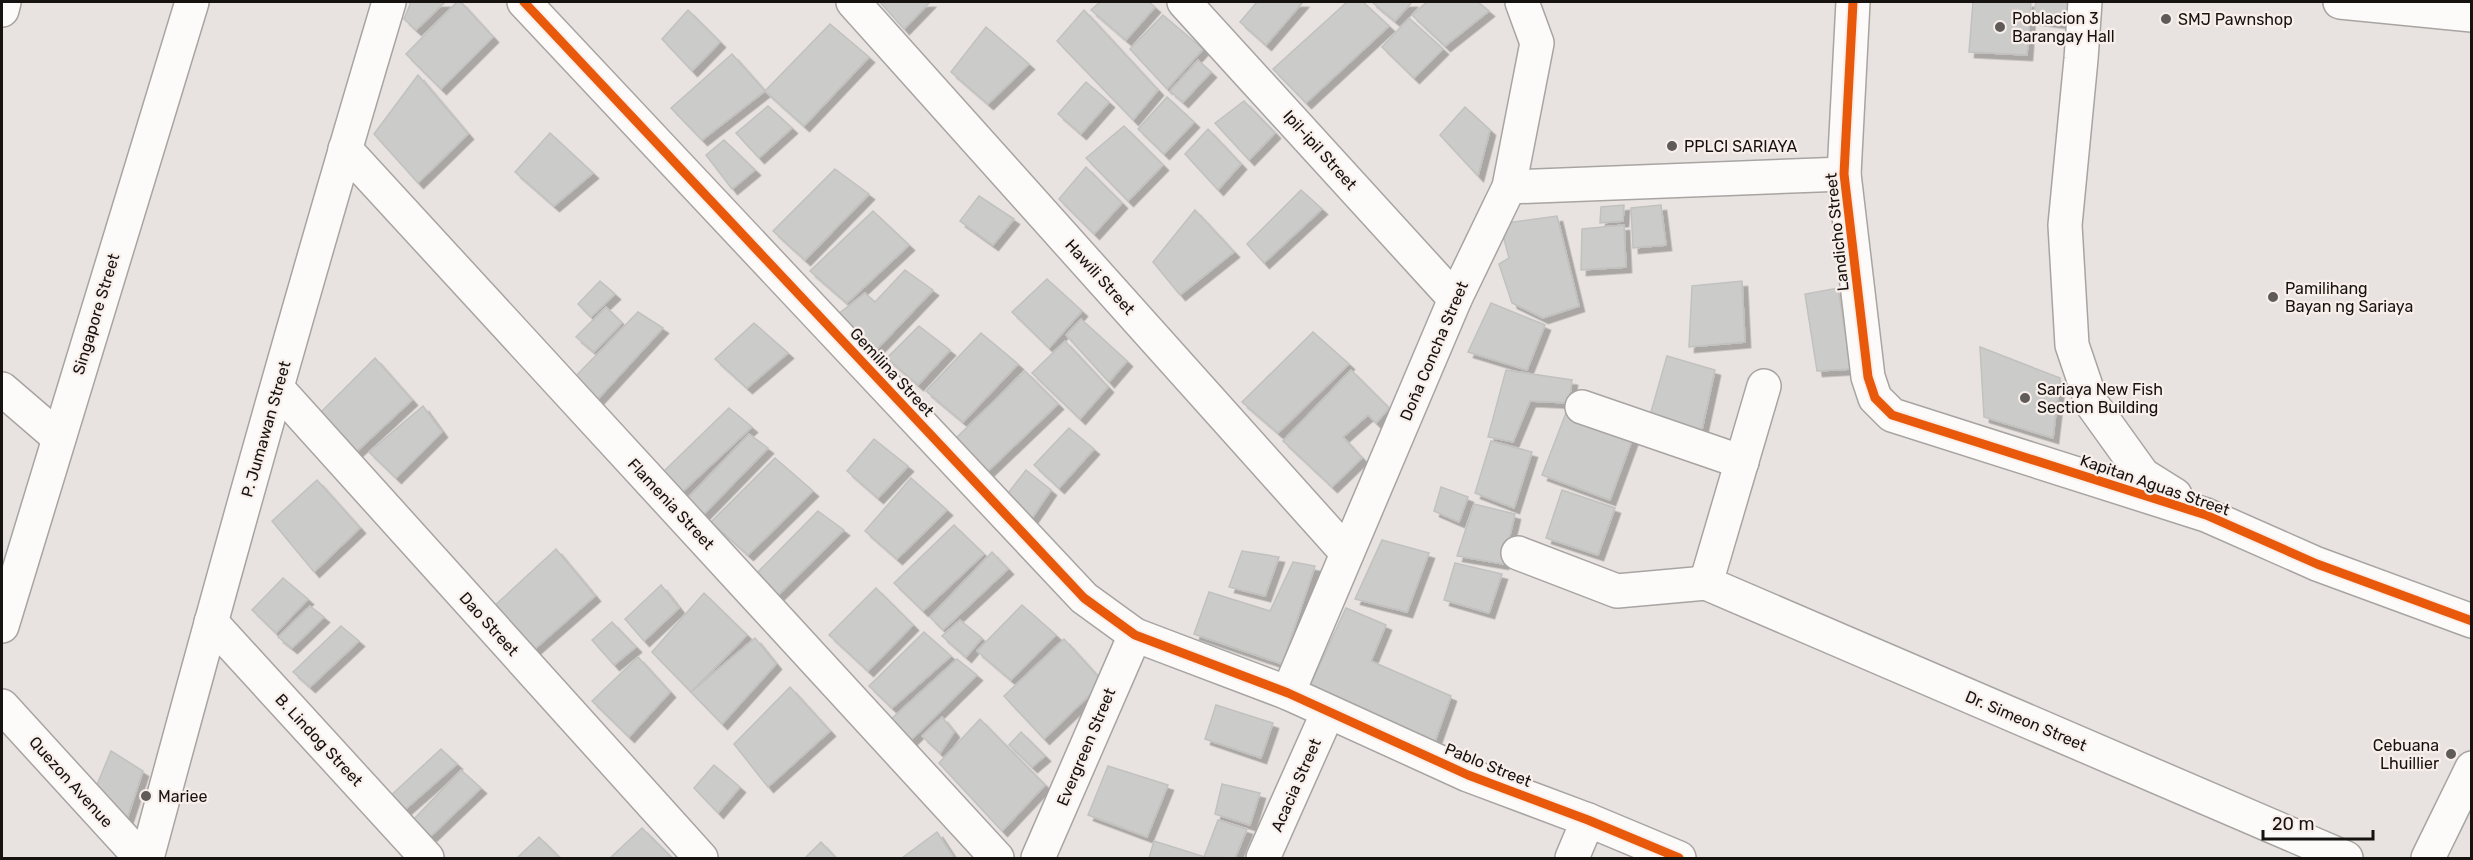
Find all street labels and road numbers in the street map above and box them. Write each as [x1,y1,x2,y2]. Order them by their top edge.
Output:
street label: Ipil-ipil Street [1279,106,1361,194]
street label: Landicho Street [1821,172,1853,292]
street label: Hawili Street [1061,235,1139,319]
street label: Singapore Street [69,251,123,377]
street label: Doña Concha Street [1396,278,1472,424]
street label: Gemilina Street [846,324,938,420]
street label: P. Jumawan Street [237,359,295,499]
street label: Kapitan Aguas Street [2078,450,2232,520]
street label: Flamenia Street [624,454,718,554]
street label: Dao Street [455,588,523,660]
street label: Evergreen Street [1053,685,1119,809]
street label: Dr. Simeon Street [1962,687,2090,755]
street label: B. Lindog Street [271,690,367,790]
street label: Quezon Avenue [25,733,117,831]
street label: Acacia Street [1267,735,1325,835]
street label: Pablo Street [1442,739,1534,791]

